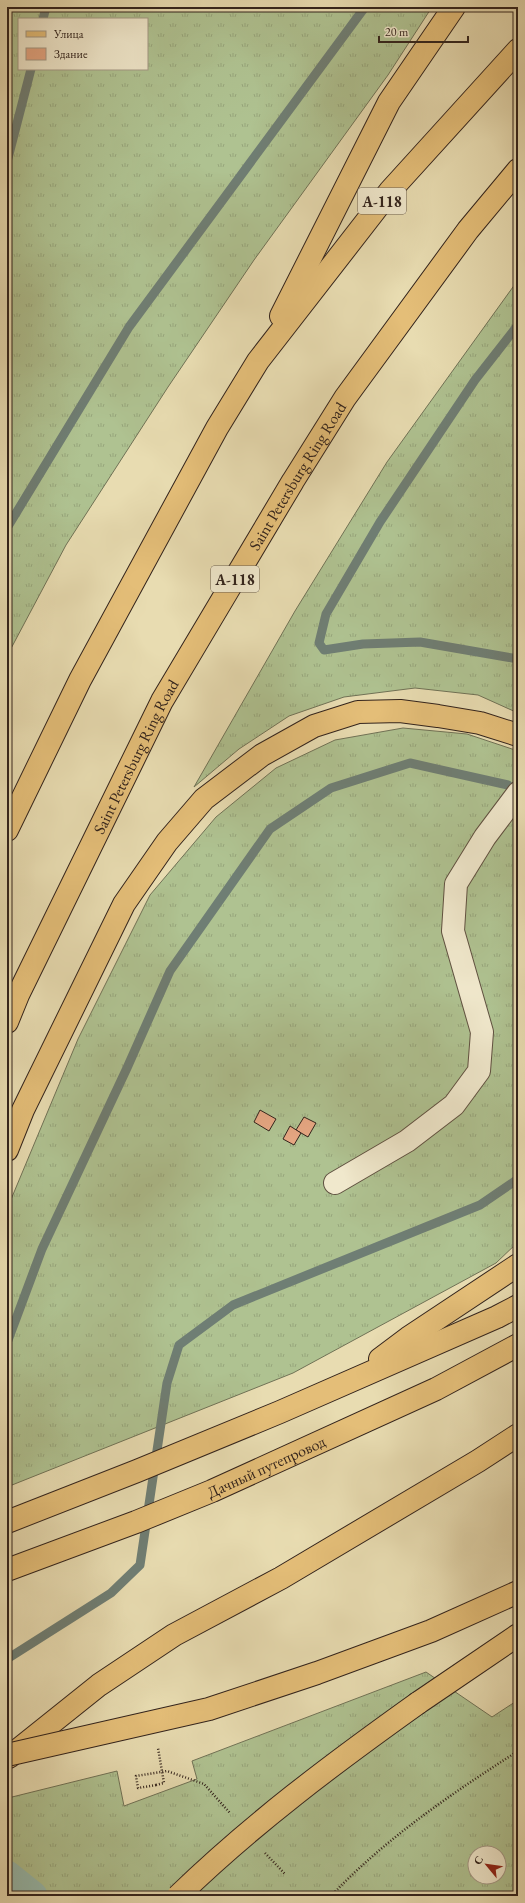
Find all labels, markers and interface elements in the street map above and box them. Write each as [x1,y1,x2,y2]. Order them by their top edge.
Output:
legend [18,18,148,70]
scale bar [379,18,468,44]
text: 20 m [385,24,409,40]
text: Улица [53,26,84,42]
text: Здание [54,46,88,62]
road number: А-118 [358,188,406,214]
street label: Saint Petersburg Ring Road [244,397,351,554]
road number: А-118 [211,566,259,592]
street label: Saint Petersburg Ring Road [88,675,184,837]
street label: Дачный путепровод [203,1430,329,1503]
north arrow [467,1845,507,1885]
text: С [470,1853,486,1867]

